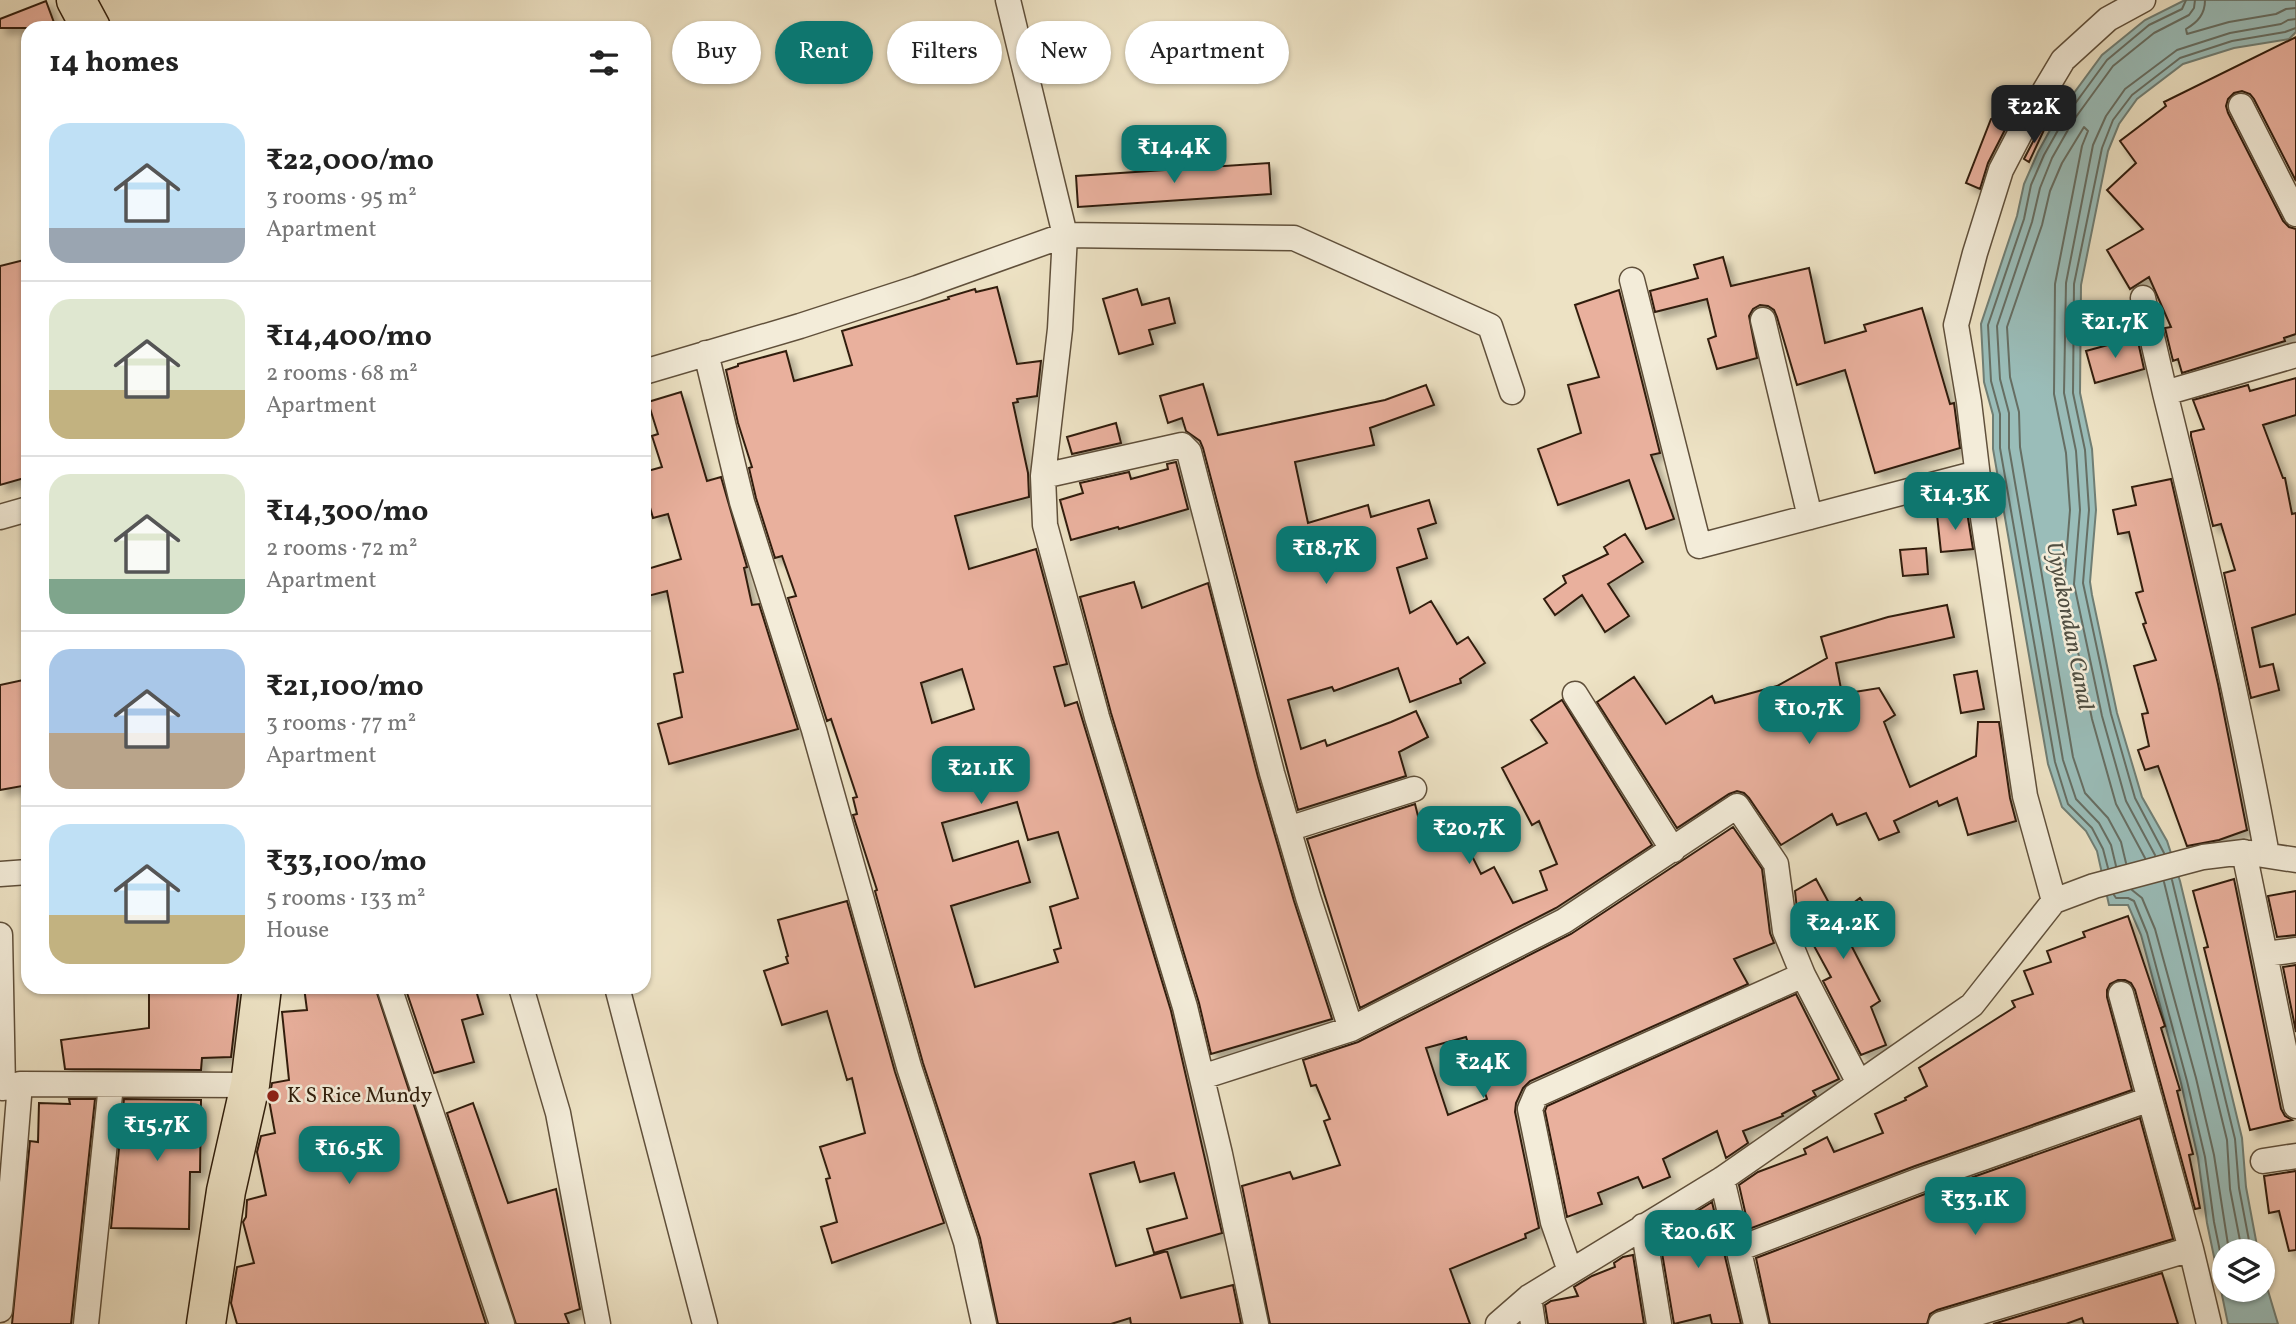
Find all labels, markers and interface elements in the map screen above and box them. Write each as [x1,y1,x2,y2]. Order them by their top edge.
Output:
chip: Buy [672,21,761,84]
chip: Rent [775,21,873,84]
chip: Filters [887,21,1002,84]
chip: New [1016,21,1111,84]
chip: Apartment [1125,21,1289,84]
text: 14 homes [49,42,179,84]
icon: filters [585,44,623,82]
pin: ₹22K [1993,86,2075,145]
text: ₹22K [2007,92,2061,124]
pin: ₹14.4K [1117,125,1231,185]
text: ₹14.4K [1137,132,1211,164]
text: ₹22,000/mo [266,140,434,182]
icon: home [105,151,189,235]
text: 3 rooms · 95 m² [266,182,417,214]
text: Apartment [266,214,377,246]
pin: ₹21.7K [2058,300,2172,360]
text: ₹21.7K [2081,307,2149,339]
text: ₹14,400/mo [266,316,432,358]
icon: home [105,327,189,411]
text: 2 rooms · 68 m² [266,358,418,390]
text: Apartment [266,390,377,422]
pin: ₹14.3K [1898,472,2012,532]
text: ₹14.3K [1920,479,1990,511]
text: ₹14,300/mo [266,491,428,533]
icon: home [105,502,189,586]
pin: ₹18.7K [1269,526,1383,586]
text: 2 rooms · 72 m² [266,533,417,565]
text: ₹18.7K [1292,533,1360,565]
water label: Uyyakondan Canal [2037,539,2101,713]
text: Apartment [266,565,377,597]
text: ₹21,100/mo [266,666,424,708]
icon: home [105,677,189,761]
pin: ₹10.7K [1752,686,1866,746]
text: ₹10.7K [1774,693,1844,725]
text: 3 rooms · 77 m² [266,708,416,740]
text: Apartment [266,740,377,772]
pin: ₹21.1K [924,746,1038,806]
text: ₹21.1K [948,753,1014,785]
pin: ₹20.7K [1412,806,1526,866]
text: ₹20.7K [1433,813,1505,845]
text: ₹33,100/mo [266,841,427,883]
icon: home [105,852,189,936]
text: 5 rooms · 133 m² [266,883,426,915]
pin: ₹24.2K [1786,902,1900,961]
text: ₹24.2K [1806,908,1880,940]
text: House [266,915,329,947]
pin: ₹24K [1442,1040,1524,1100]
text: ₹24K [1456,1047,1511,1079]
place label: K S Rice Mundy [287,1082,433,1111]
marker: K S Rice Mundy [265,1088,281,1104]
pin: ₹15.7K [100,1104,214,1163]
text: ₹15.7K [124,1110,190,1142]
pin: ₹16.5K [292,1126,406,1186]
text: ₹16.5K [315,1133,383,1165]
pin: ₹33.1K [1918,1178,2032,1237]
text: ₹33.1K [1941,1184,2009,1216]
pin: ₹20.6K [1641,1210,1755,1270]
text: ₹20.6K [1661,1217,1735,1249]
map controls [2212,1239,2275,1302]
button: layers [2212,1239,2275,1302]

